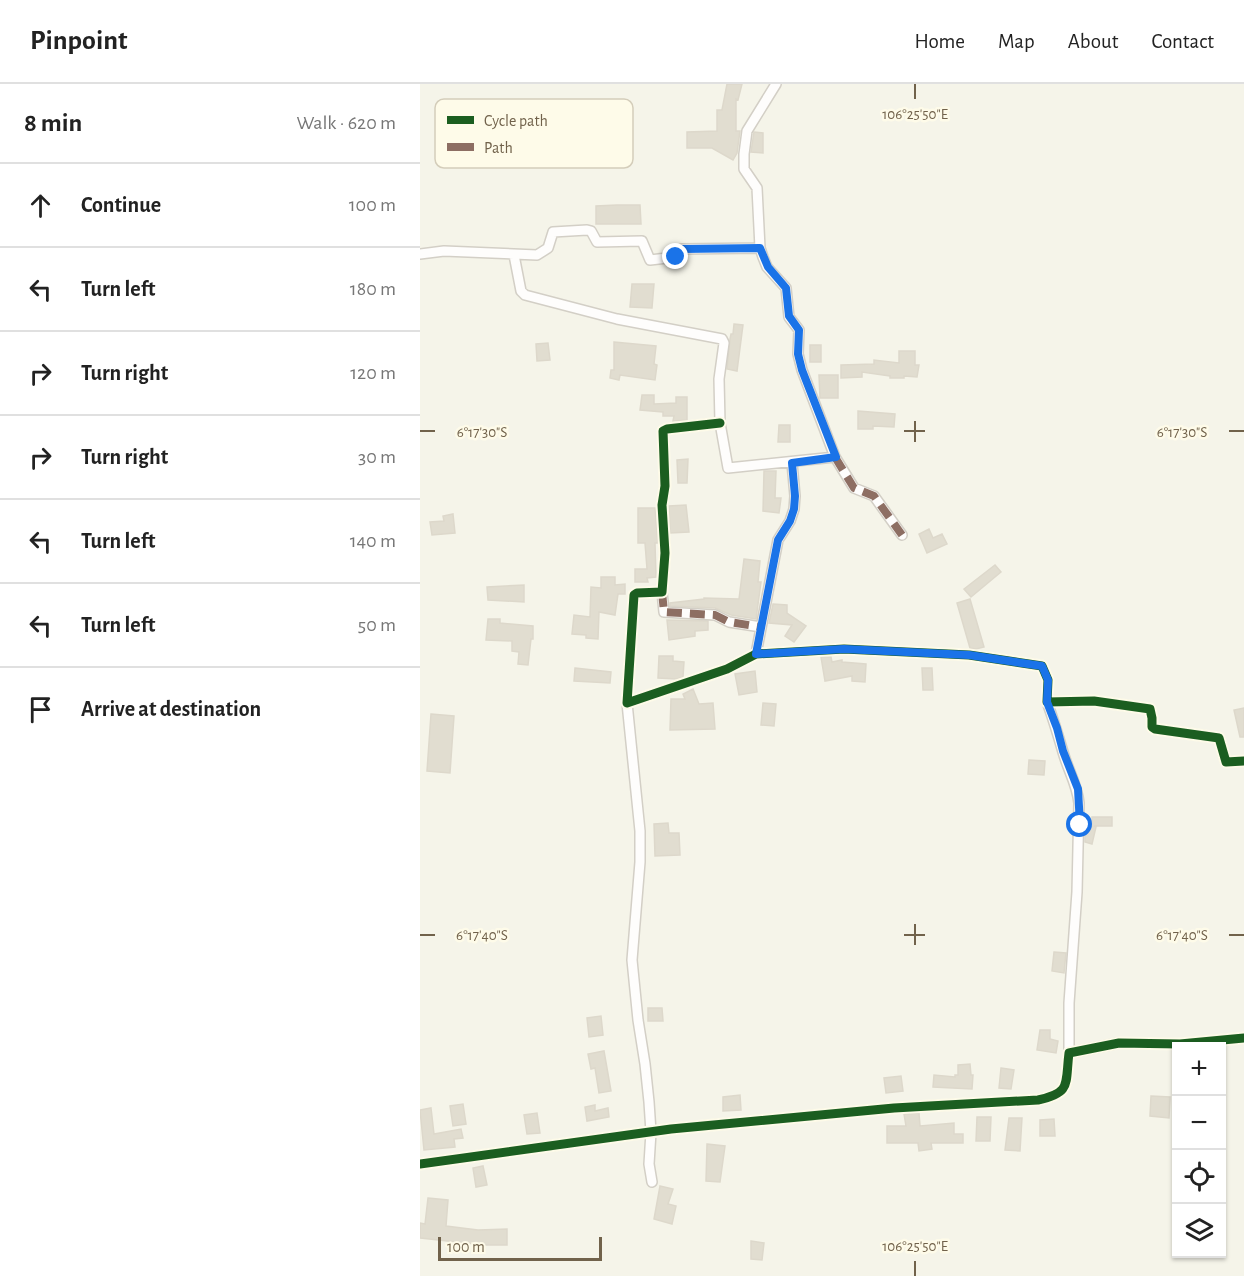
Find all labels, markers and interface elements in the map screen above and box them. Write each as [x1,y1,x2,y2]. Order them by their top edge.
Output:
text: Pinpoint [30,27,128,55]
text: Home [914,31,965,52]
text: Map [998,31,1035,52]
text: About [1068,31,1118,52]
text: Contact [1151,31,1214,52]
legend [435,99,633,168]
text: 106°25'50"E [882,107,948,122]
text: 8 min [24,110,82,136]
text: Walk · 620 m [296,113,396,133]
text: Cycle path [484,113,548,130]
text: Path [484,140,513,156]
icon: ahead [24,189,57,222]
text: Continue [81,194,161,216]
text: 100 m [349,195,396,215]
route end [662,243,688,269]
icon: left [24,273,57,306]
text: Turn left [81,278,155,300]
text: 180 m [350,279,396,299]
icon: right [24,357,57,390]
text: Turn right [81,362,168,384]
text: 120 m [350,363,396,383]
text: 6°17'30"S [457,425,507,440]
text: 6°17'30"S [1157,425,1207,440]
icon: right [24,441,57,474]
text: Turn right [81,446,168,468]
text: 30 m [358,447,396,467]
icon: left [24,525,57,558]
text: Turn left [81,530,155,552]
text: 140 m [350,531,396,551]
icon: left [24,609,57,642]
text: Turn left [81,614,155,636]
text: 50 m [358,615,396,635]
icon: arrive [24,693,57,726]
text: Arrive at destination [81,698,261,720]
route start [1066,811,1092,837]
text: 6°17'40"S [456,928,508,943]
text: 6°17'40"S [1156,928,1208,943]
map controls [1172,1042,1226,1258]
button: + [1172,1042,1226,1096]
button: − [1172,1096,1226,1150]
button: locate [1172,1150,1226,1204]
button: layers [1172,1204,1226,1258]
scale bar [438,1234,602,1262]
text: 100 m [447,1239,485,1255]
text: 106°25'50"E [882,1239,948,1254]

